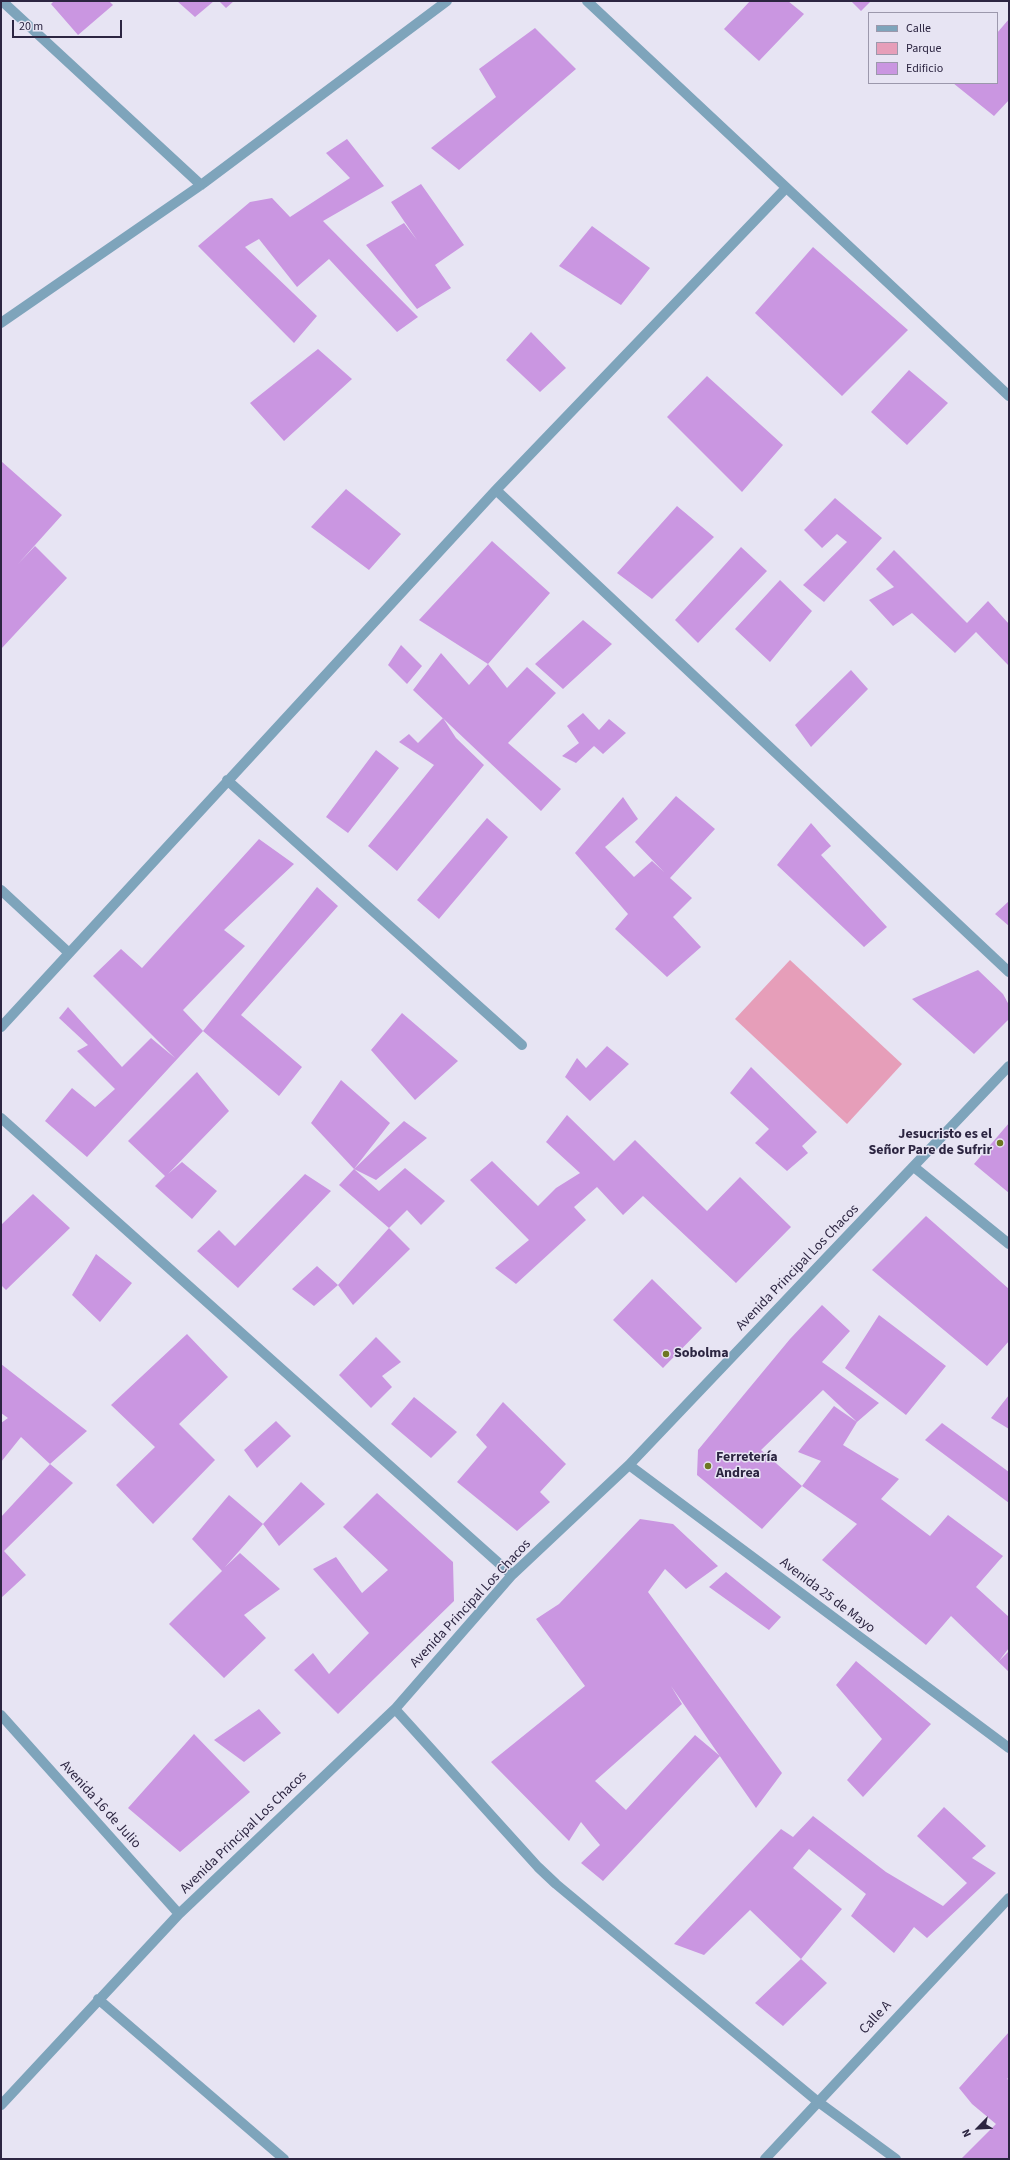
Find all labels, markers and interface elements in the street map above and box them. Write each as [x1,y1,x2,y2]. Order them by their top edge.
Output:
scale bar [14,12,124,38]
legend [868,12,998,84]
text: 20 m [19,18,43,35]
text: Calle [906,20,931,37]
text: Parque [906,40,942,57]
text: Edificio [906,60,943,77]
place label: Jesucristo es el Señor Pare de Sufrir [868,1127,992,1160]
marker: Jesucristo es el Señor Pare de Sufrir [995,1138,1005,1148]
street label: Avenida Principal Los Chacos [733,1201,863,1335]
place label: Sobolma [674,1346,729,1362]
marker: Sobolma [661,1349,671,1359]
place label: Ferretería Andrea [716,1450,778,1482]
marker: Ferretería Andrea [703,1461,713,1471]
street label: Avenida Principal Los Chacos [407,1536,535,1672]
street label: Avenida 25 de Mayo [776,1555,878,1637]
street label: Avenida 16 de Julio [56,1757,144,1853]
street label: Avenida Principal Los Chacos [177,1768,311,1898]
street label: Calle A [856,1998,896,2038]
north arrow [958,2108,998,2148]
text: N [958,2127,975,2139]

